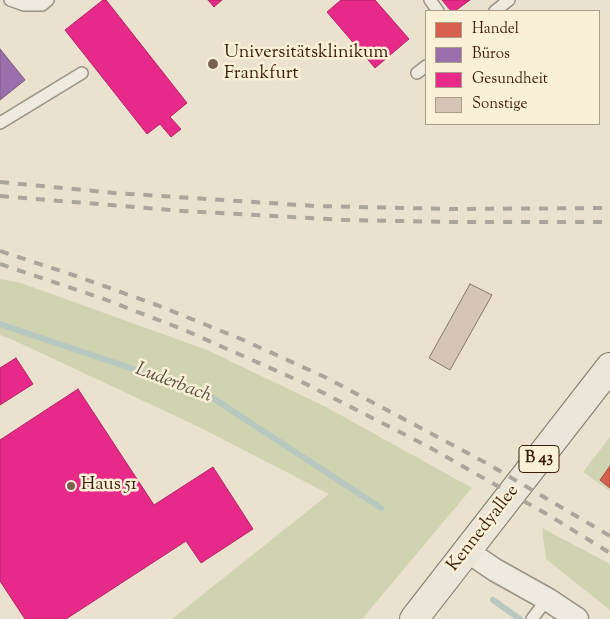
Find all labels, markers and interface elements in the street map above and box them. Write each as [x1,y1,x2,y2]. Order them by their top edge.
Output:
legend [425,10,600,125]
text: Handel [472,19,519,40]
place label: Universitätsklinikum Frankfurt [224,43,388,86]
text: Büros [472,44,510,65]
marker: Universitätsklinikum Frankfurt [206,57,220,71]
text: Gesundheit [472,69,548,90]
text: Sonstige [472,94,527,115]
water label: Luderbach [132,359,214,409]
road number: B 43 [519,446,559,472]
place label: Haus 51 [81,475,137,497]
marker: Haus 51 [65,480,77,492]
street label: Kennedyallee [443,481,525,577]

